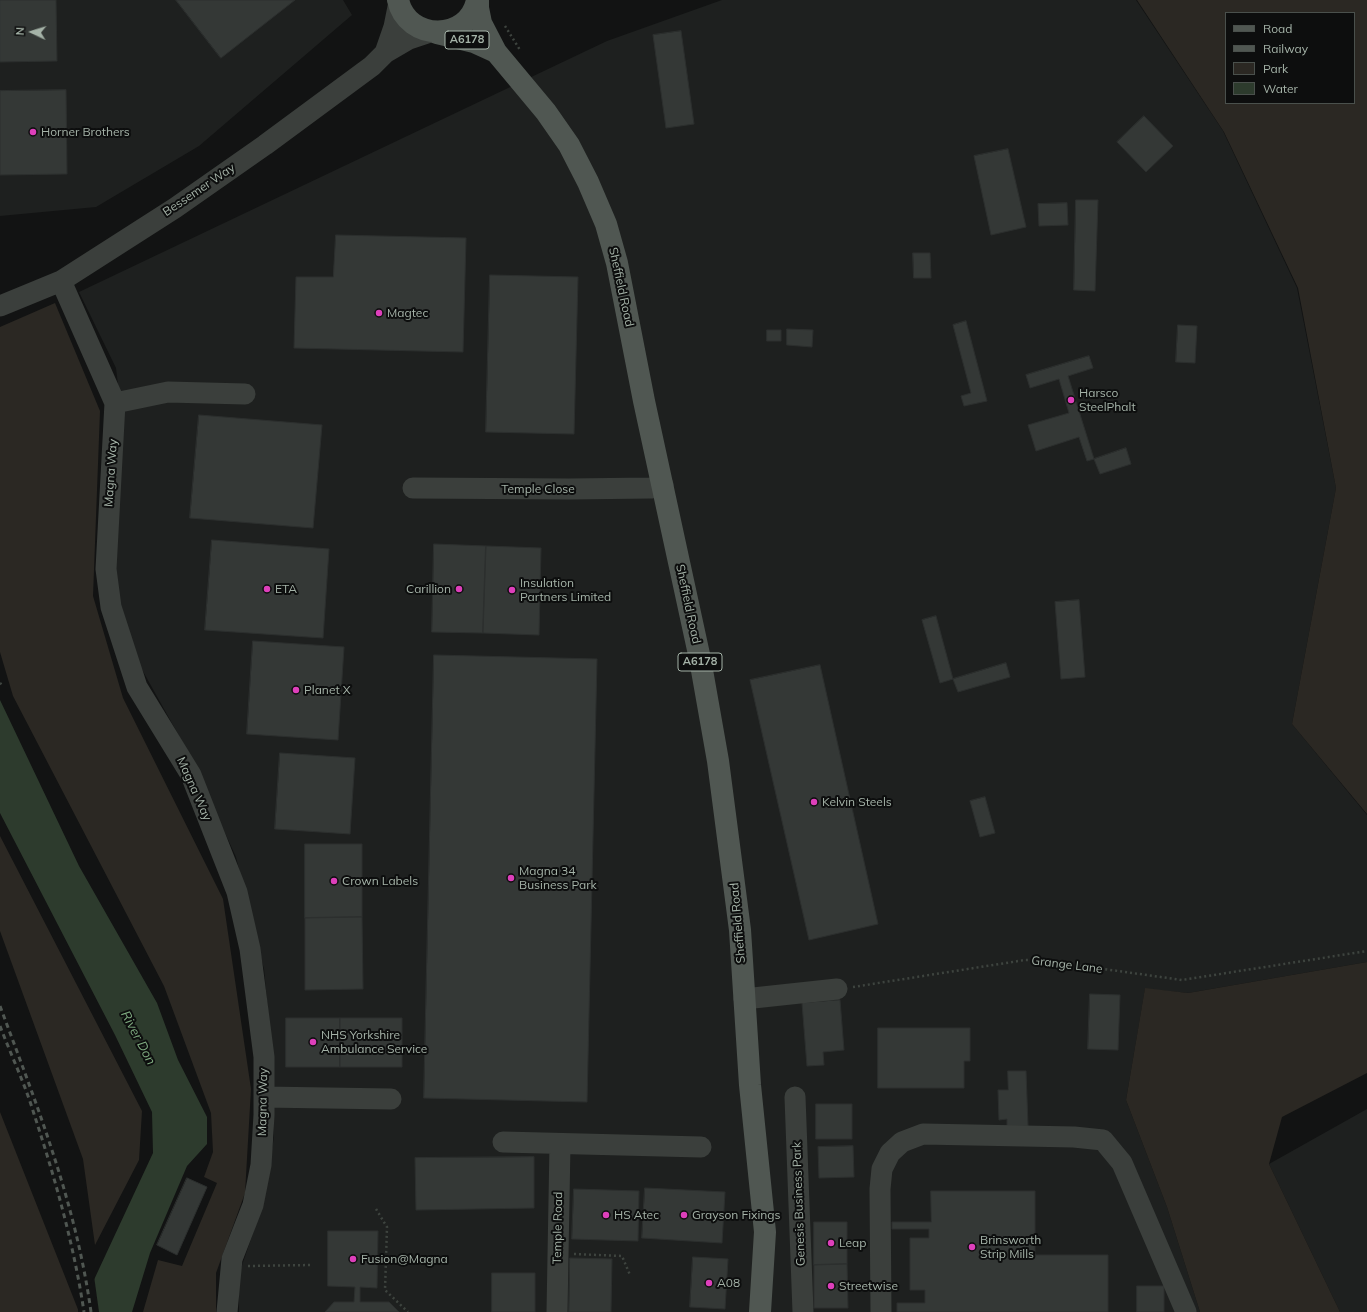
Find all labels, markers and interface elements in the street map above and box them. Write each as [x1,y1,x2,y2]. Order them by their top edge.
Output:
north arrow [12,12,52,52]
legend [1225,12,1355,104]
text: Road [1263,21,1292,36]
text: N [13,27,27,36]
road number: A6178 [445,31,489,49]
text: Railway [1263,41,1308,56]
text: Park [1263,61,1288,76]
text: Water [1263,81,1298,96]
place label: Horner Brothers [41,125,130,139]
marker: Horner Brothers [28,127,38,137]
street label: Bessemer Way [160,161,238,219]
street label: Sheffield Road [606,246,636,328]
place label: Magtec [387,306,428,320]
marker: Magtec [374,308,384,318]
place label: Harsco SteelPhalt [1079,386,1136,414]
marker: Harsco SteelPhalt [1066,395,1076,405]
street label: Magna Way [101,438,121,508]
street label: Temple Close [501,482,575,496]
street label: Sheffield Road [673,563,703,645]
place label: Insulation Partners Limited [520,576,611,604]
place label: ETA [275,582,297,596]
place label: Carillion [406,582,451,596]
marker: ETA [262,584,272,594]
marker: Carillion [454,584,464,594]
marker: Insulation Partners Limited [507,585,517,595]
road number: A6178 [678,653,722,671]
place label: Planet X [304,683,351,697]
marker: Planet X [291,685,301,695]
street label: Magna Way [174,755,214,823]
place label: Kelvin Steels [822,795,892,809]
marker: Kelvin Steels [809,797,819,807]
place label: Magna 34 Business Park [519,864,597,892]
marker: Magna 34 Business Park [506,873,516,883]
place label: Crown Labels [342,874,418,888]
marker: Crown Labels [329,876,339,886]
street label: Sheffield Road [727,882,749,964]
street label: Grange Lane [1031,953,1103,977]
water label: River Don [117,1008,159,1068]
place label: NHS Yorkshire Ambulance Service [321,1028,427,1056]
marker: NHS Yorkshire Ambulance Service [308,1037,318,1047]
street label: Magna Way [255,1068,271,1136]
street label: Genesis Business Park [790,1142,808,1266]
street label: Temple Road [550,1192,566,1264]
place label: HS Atec [614,1208,659,1222]
place label: Grayson Fixings [692,1208,781,1222]
marker: HS Atec [601,1210,611,1220]
marker: Grayson Fixings [679,1210,689,1220]
place label: Brinsworth Strip Mills [980,1233,1041,1261]
place label: Leap [839,1236,866,1250]
marker: Leap [826,1238,836,1248]
marker: Brinsworth Strip Mills [967,1242,977,1252]
place label: Fusion@Magna [361,1252,448,1266]
marker: Fusion@Magna [348,1254,358,1264]
place label: A08 [717,1276,740,1290]
marker: A08 [704,1278,714,1288]
place label: Streetwise [839,1279,898,1293]
marker: Streetwise [826,1281,836,1291]

